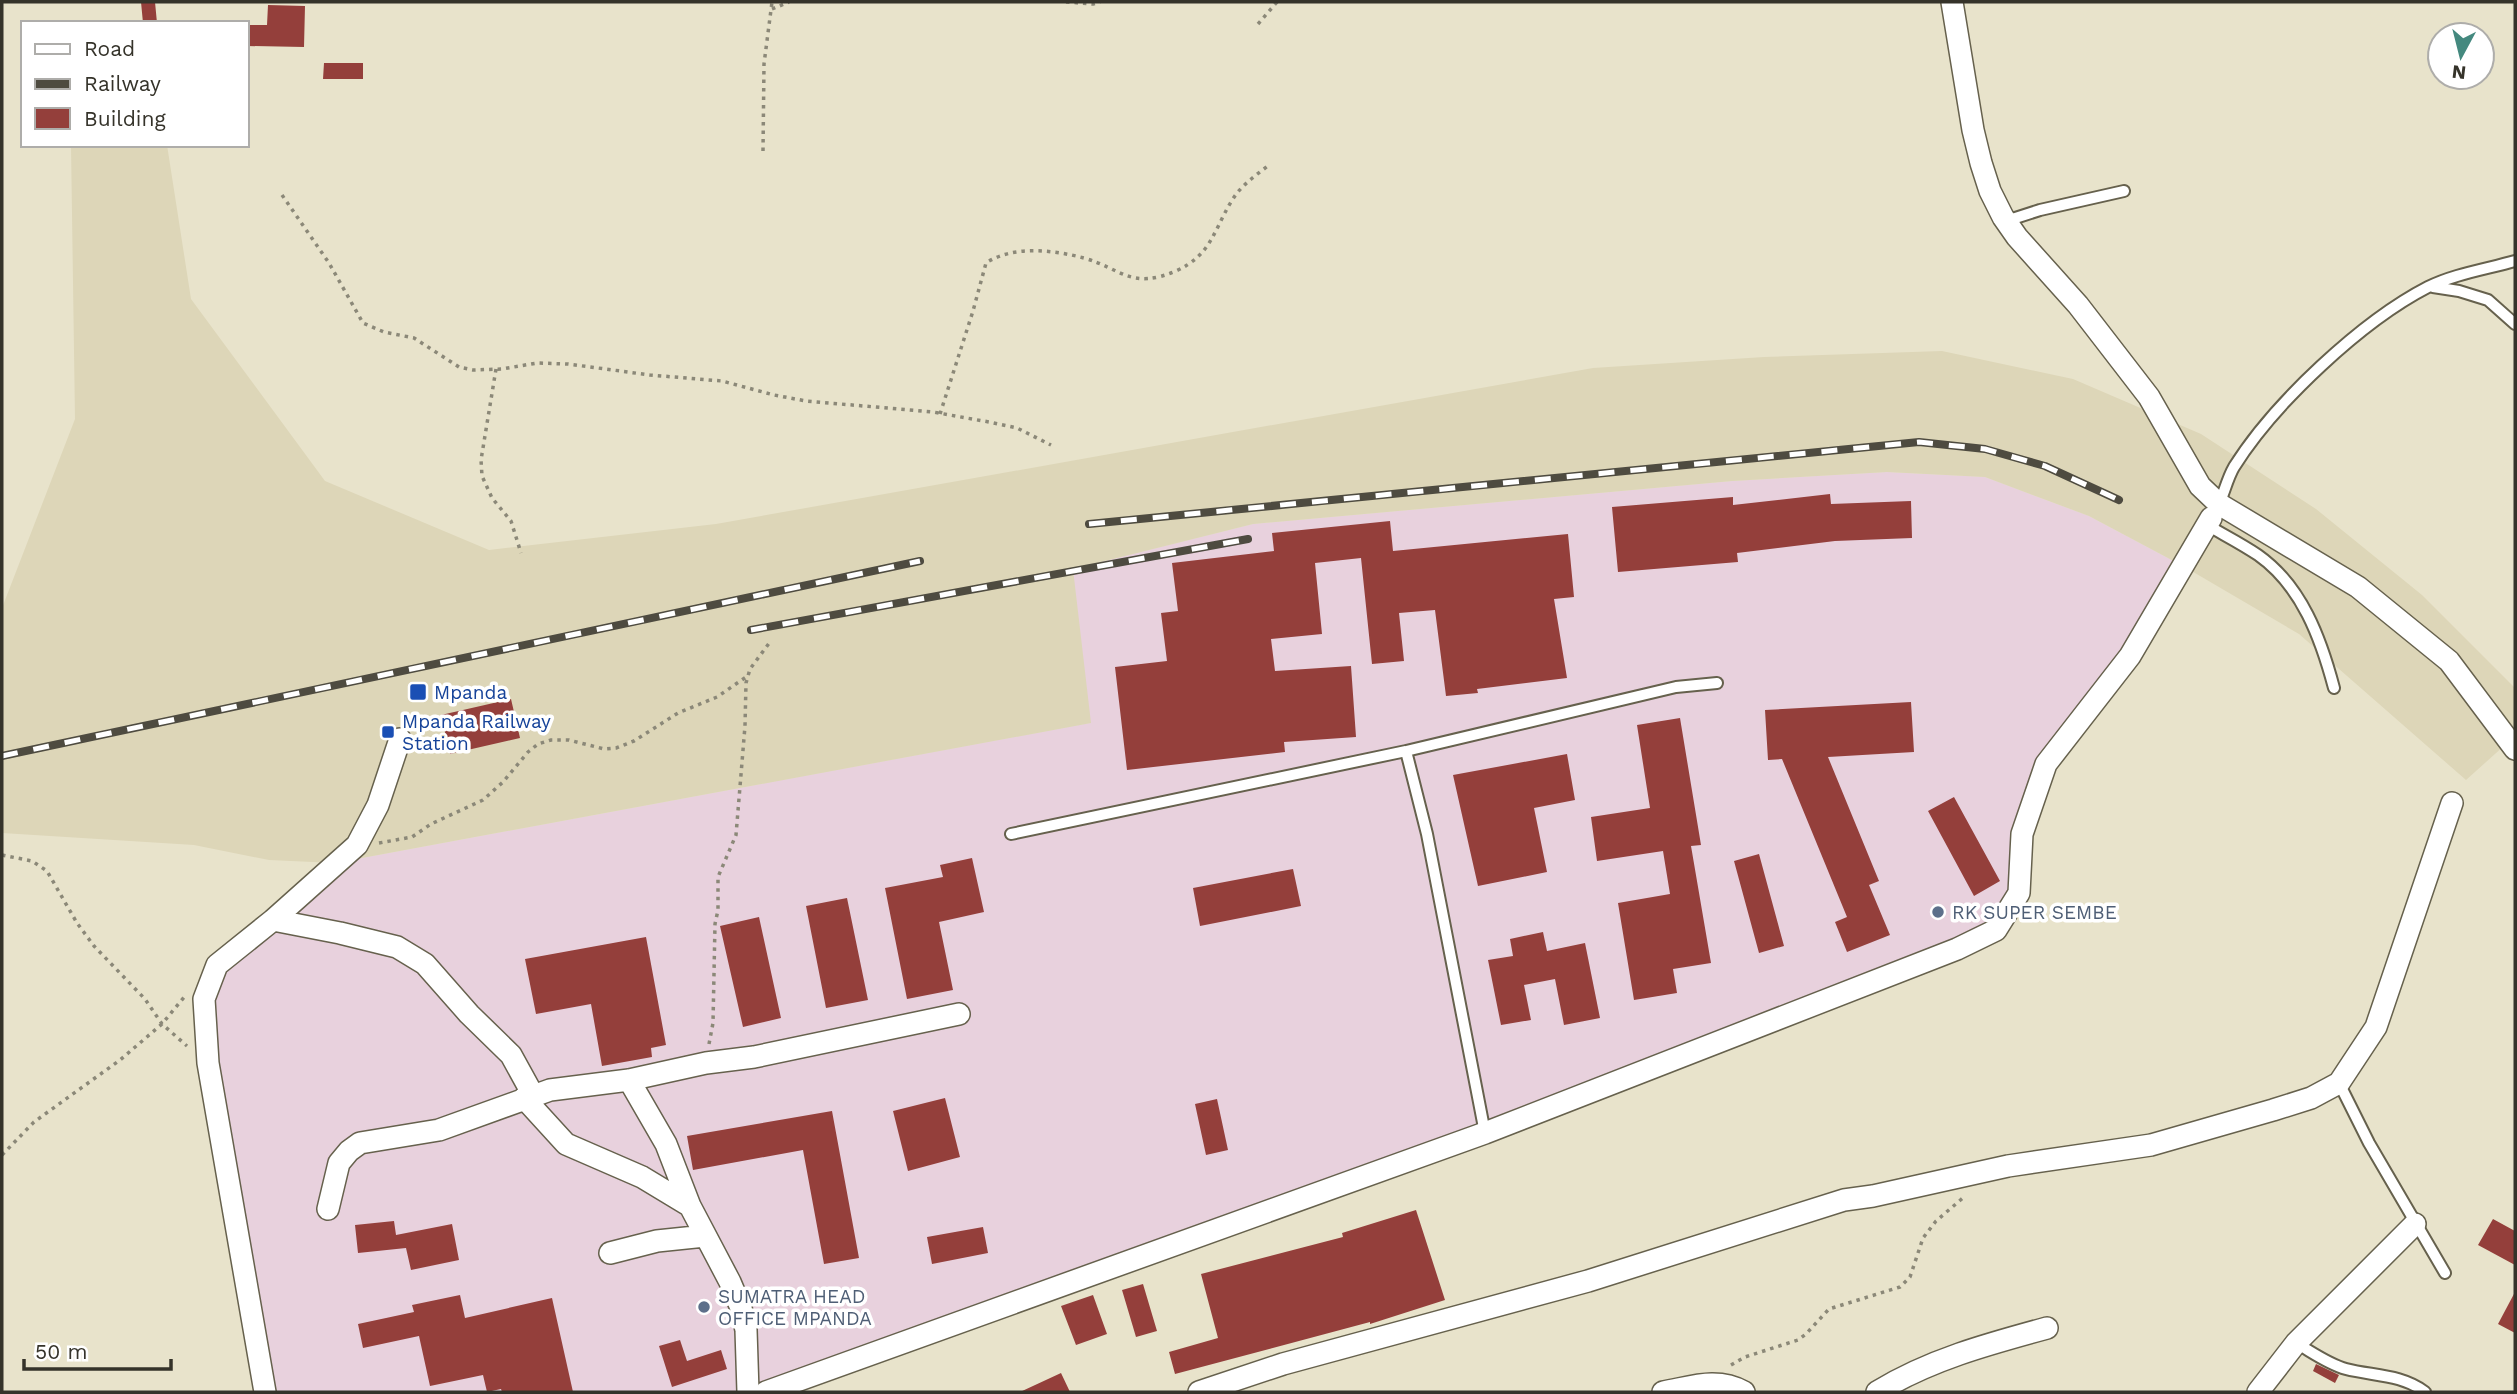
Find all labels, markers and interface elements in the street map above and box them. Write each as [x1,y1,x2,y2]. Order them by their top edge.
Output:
legend [21,21,248,147]
north arrow [2426,21,2496,91]
text: Road [84,36,135,61]
text: N [2451,60,2467,85]
text: Railway [84,71,161,96]
text: Building [84,106,166,131]
place label: Mpanda [434,681,507,704]
marker: Mpanda [408,682,428,702]
place label: Mpanda Railway Station [402,710,551,755]
marker: Mpanda Railway Station [380,724,396,740]
place label: RK SUPER SEMBE [1952,901,2117,924]
marker: RK SUPER SEMBE [1930,904,1946,920]
place label: SUMATRA HEAD OFFICE MPANDA [718,1285,872,1330]
marker: SUMATRA HEAD OFFICE MPANDA [696,1299,712,1315]
scale bar [24,1328,172,1372]
text: 50 m [35,1339,87,1364]

